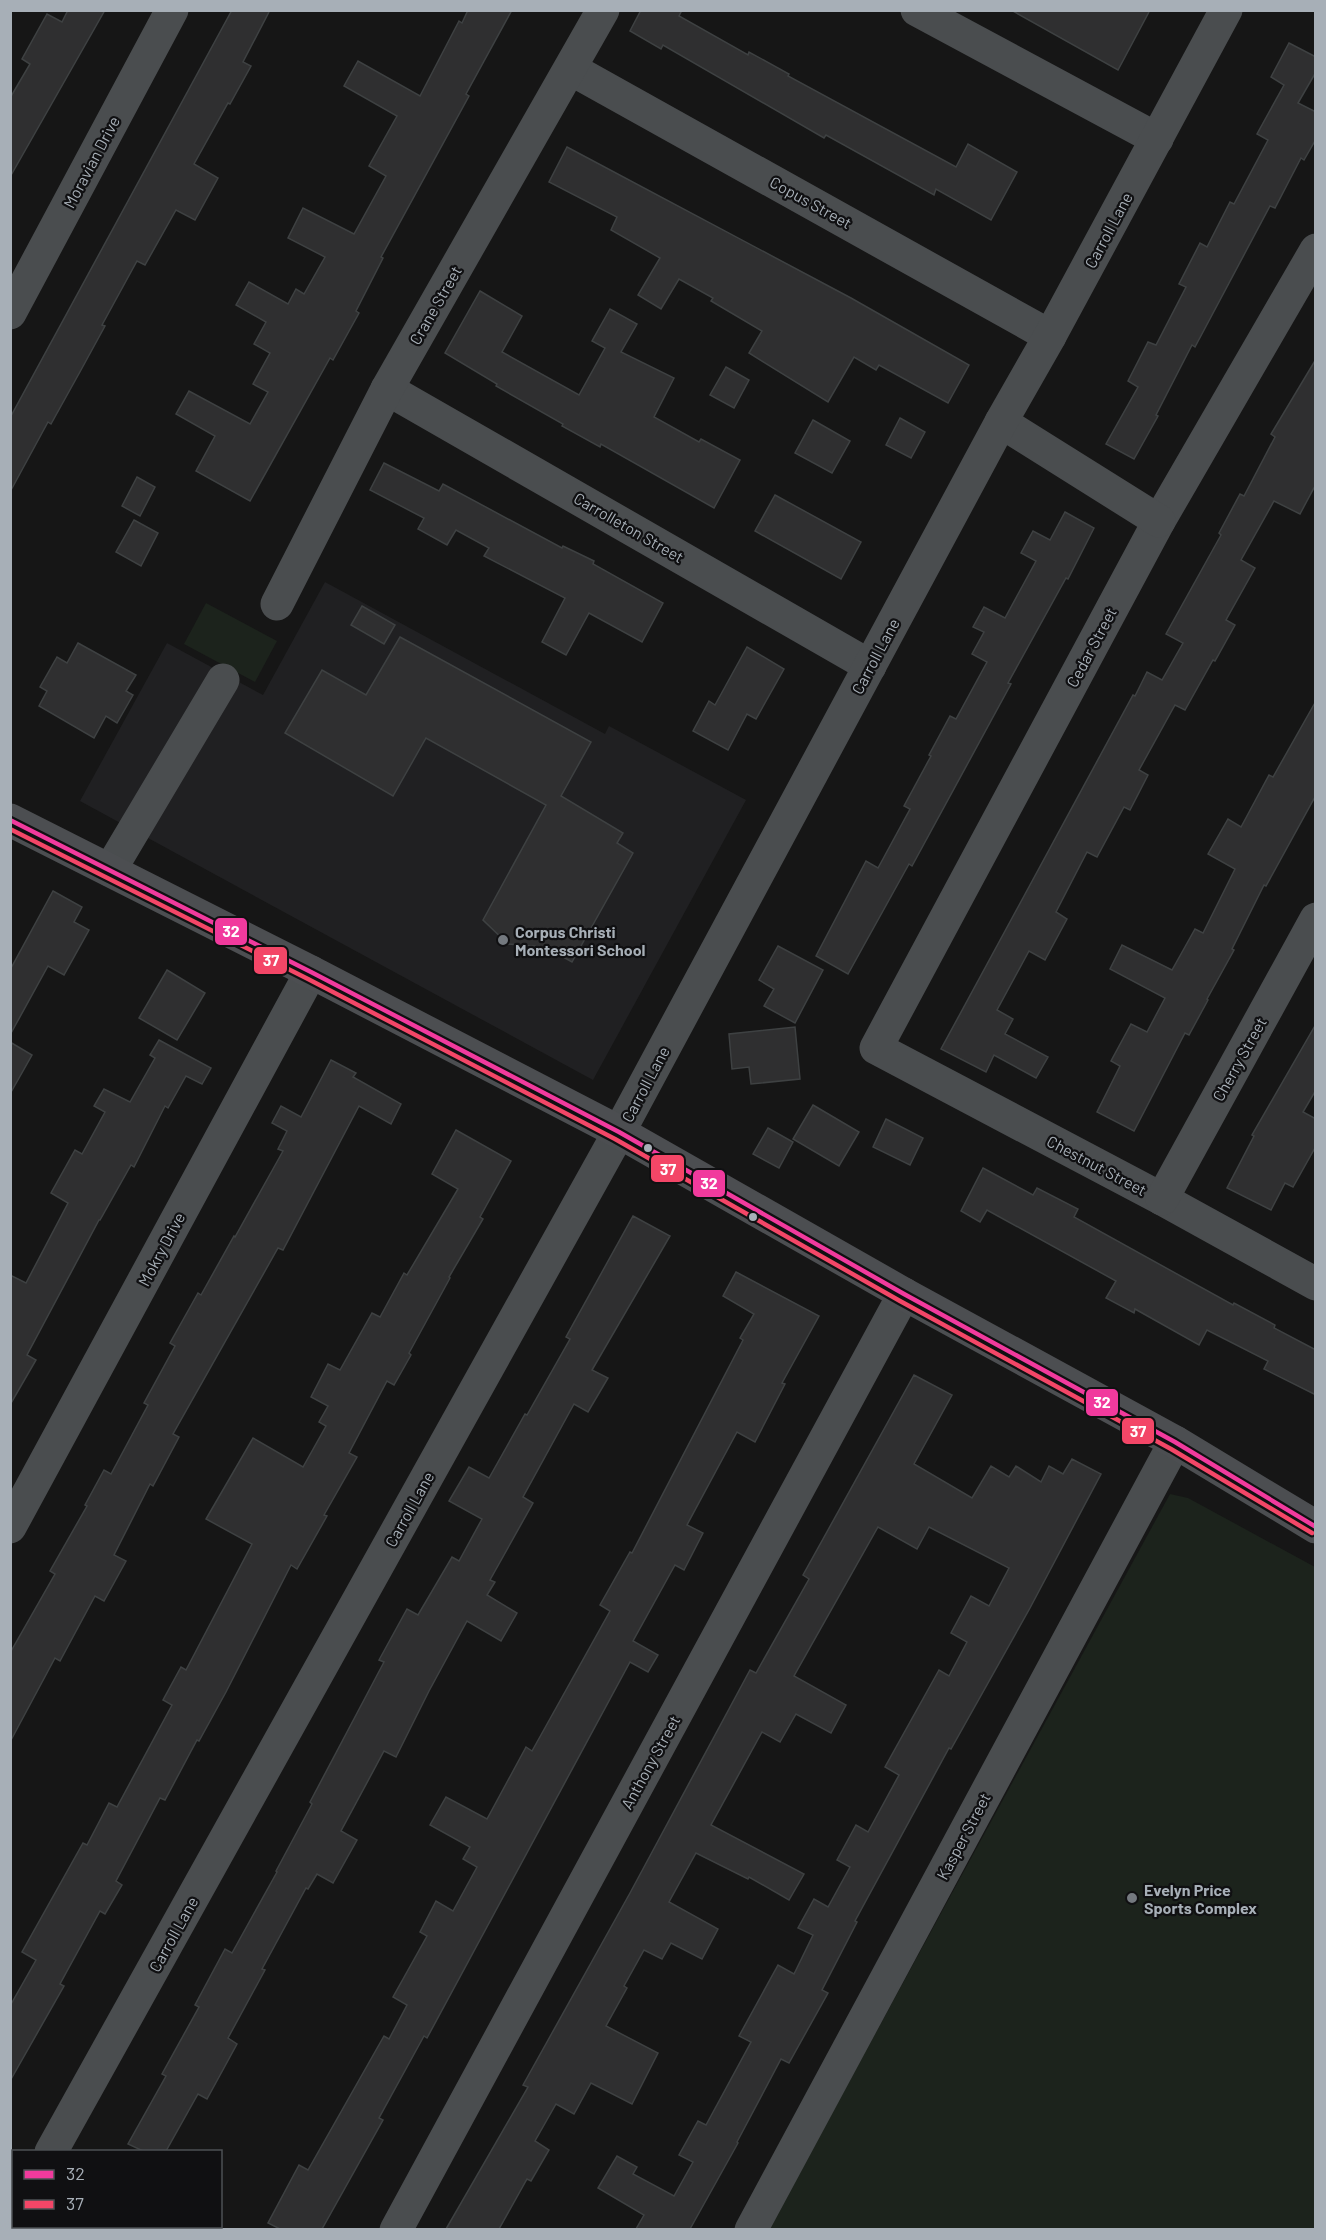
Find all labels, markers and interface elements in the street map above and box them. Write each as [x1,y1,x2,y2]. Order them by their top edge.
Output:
street label: Moravian Drive [59,113,123,211]
street label: Copus Street [767,172,855,232]
street label: Carroll Lane [1080,189,1136,271]
street label: Crane Street [405,262,465,348]
street label: Carrolleton Street [571,488,687,566]
street label: Cedar Street [1062,604,1120,690]
street label: Carroll Lane [847,615,903,697]
line badge: 32 [214,917,248,946]
text: 32 [222,921,240,940]
place label: Corpus Christi Montessori School [515,922,646,959]
marker: Corpus Christi Montessori School [496,933,510,947]
line badge: 37 [253,946,288,975]
text: 37 [263,950,279,969]
street label: Cherry Street [1208,1014,1270,1104]
street label: Carroll Lane [617,1043,673,1125]
street label: Chestnut Street [1044,1131,1150,1199]
unlabelled marker [642,1142,654,1154]
line badge: 37 [650,1154,685,1183]
text: 37 [660,1159,676,1178]
line badge: 32 [692,1169,726,1198]
text: 32 [700,1173,718,1192]
street label: Mokry Drive [134,1209,188,1289]
unlabelled marker [747,1211,759,1223]
line badge: 32 [1085,1388,1119,1417]
text: 32 [1093,1392,1111,1411]
line badge: 37 [1121,1417,1155,1445]
text: 37 [1130,1421,1146,1440]
street label: Carroll Lane [381,1468,437,1550]
street label: Anthony Street [616,1712,684,1812]
street label: Kasper Street [932,1789,994,1883]
place label: Evelyn Price Sports Complex [1144,1880,1257,1917]
marker: Evelyn Price Sports Complex [1125,1891,1139,1905]
street label: Carroll Lane [145,1893,201,1975]
legend [12,2150,222,2228]
text: 32 [66,2162,85,2184]
text: 37 [66,2192,84,2214]

